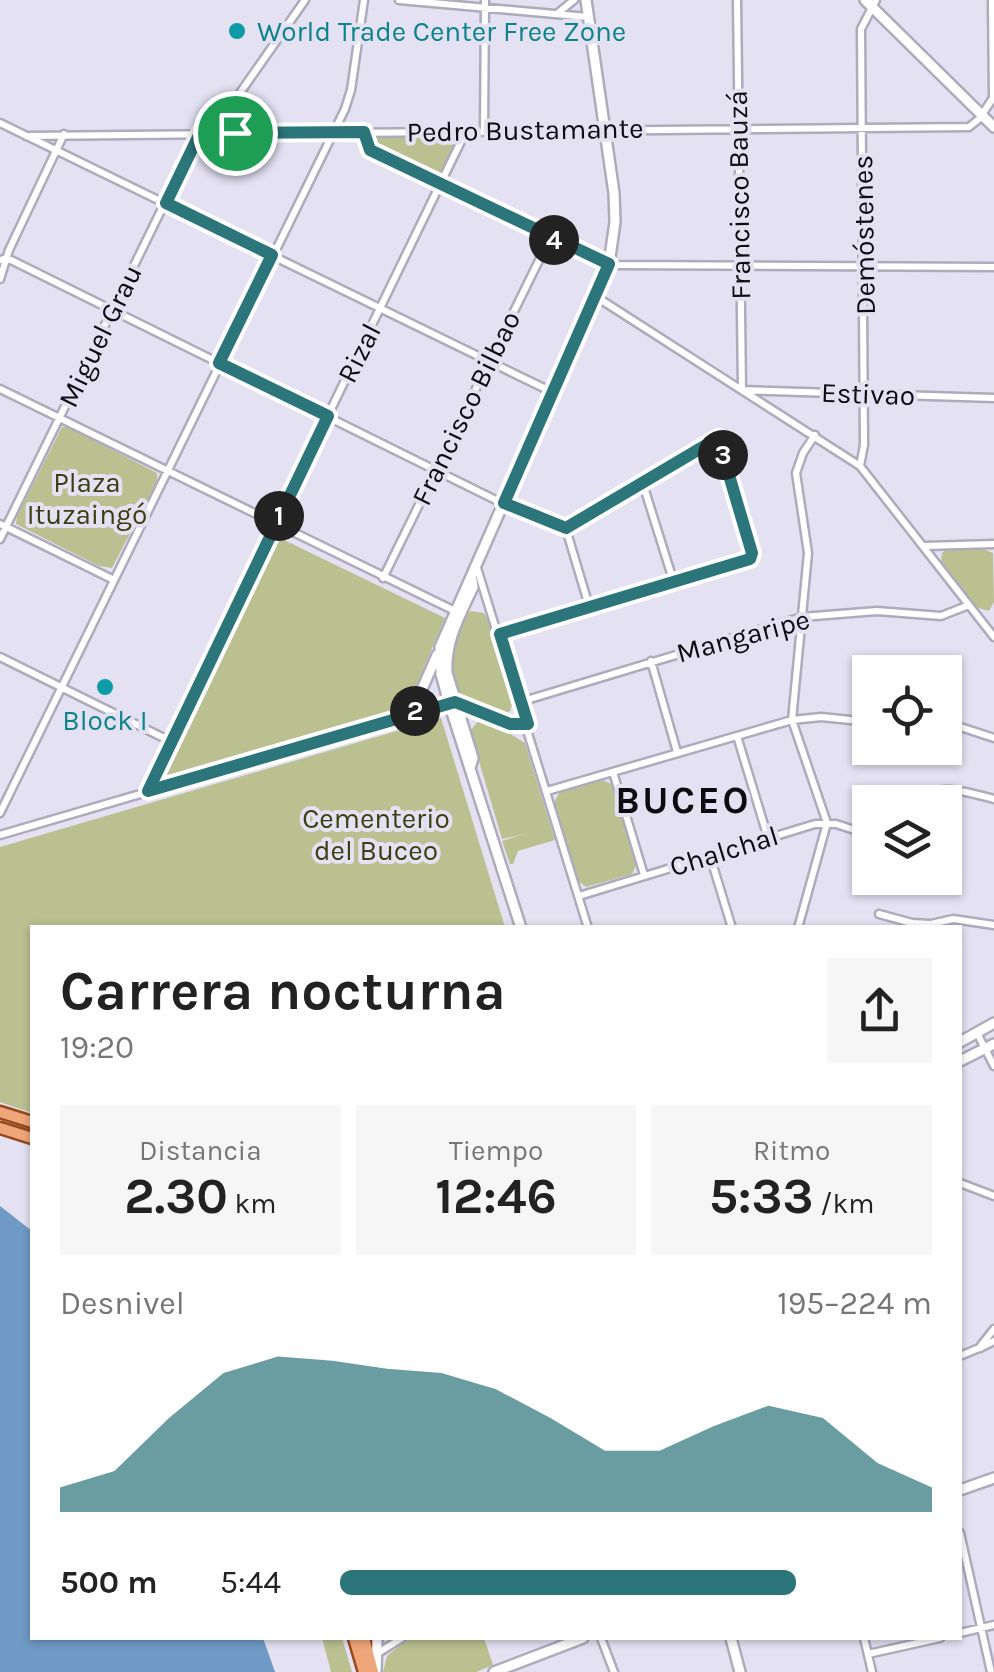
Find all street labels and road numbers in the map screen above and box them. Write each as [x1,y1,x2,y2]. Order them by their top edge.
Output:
street label: Francisco Bauzá [721,90,757,300]
street label: Pedro Bustamante [406,111,644,149]
street label: Demóstenes [846,155,882,315]
street label: Miguel Grau [51,259,149,413]
street label: Francisco Bilbao [405,306,527,510]
street label: Rizal [330,318,388,388]
street label: Estivao [820,376,916,412]
street label: Mangaripe [673,602,813,670]
street label: Chalchal [666,819,782,883]

